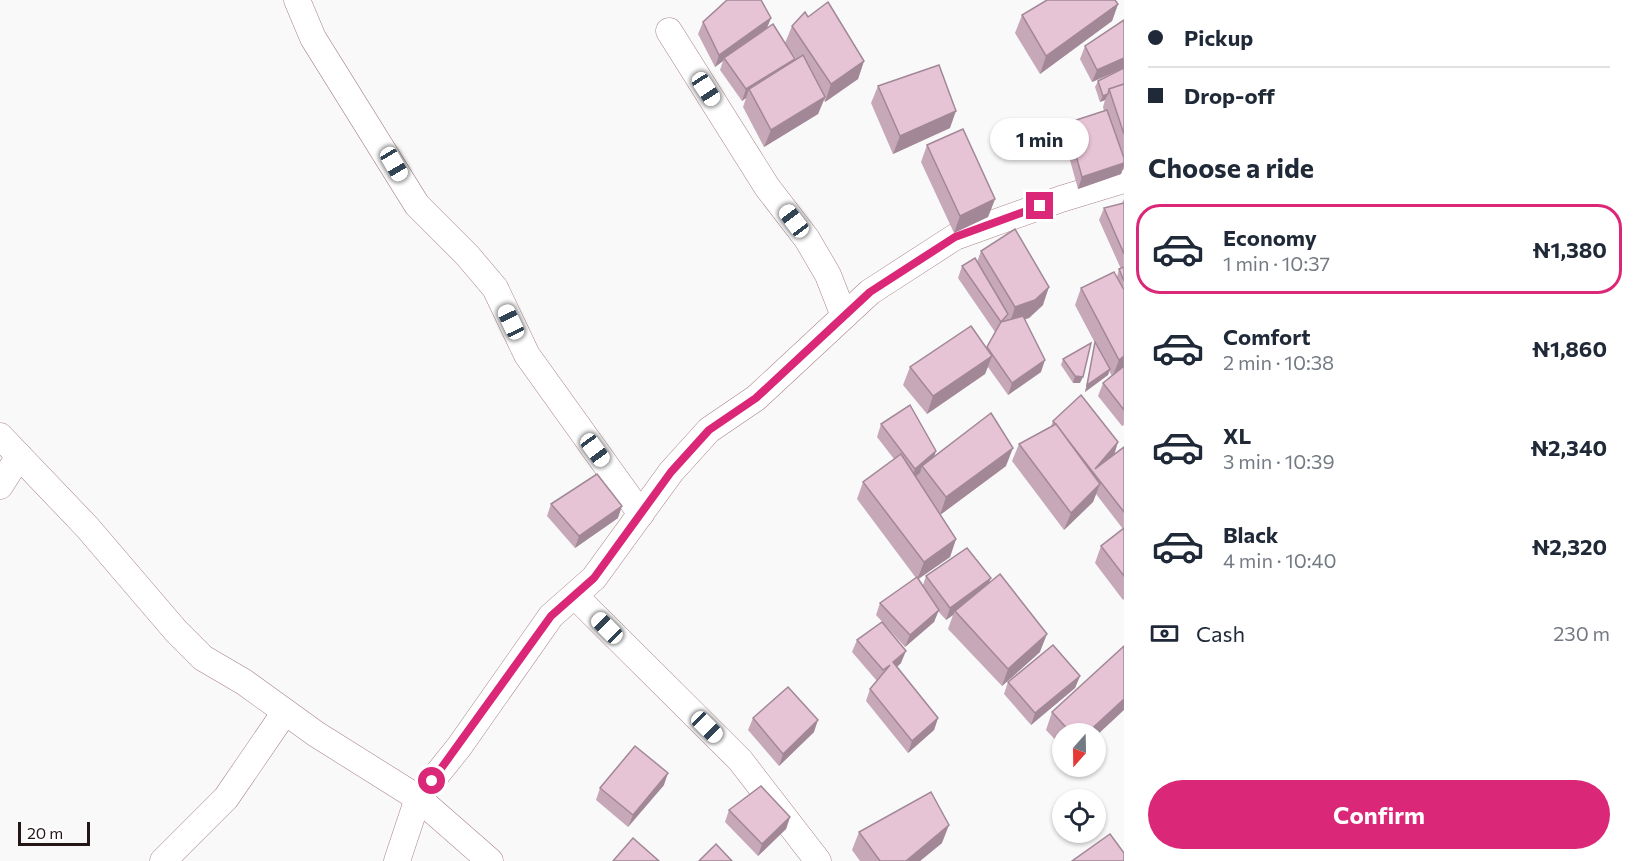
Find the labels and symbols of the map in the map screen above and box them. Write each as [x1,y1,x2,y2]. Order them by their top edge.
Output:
car [689,69,723,109]
callout: 1 min [990,119,1090,161]
car [377,144,411,184]
route end [1026,192,1053,219]
car [776,201,812,241]
car [495,302,527,342]
car [577,430,613,470]
car [588,609,626,647]
car [688,708,726,746]
north arrow [1052,723,1106,777]
route start [418,767,445,794]
scale bar [18,819,90,846]

